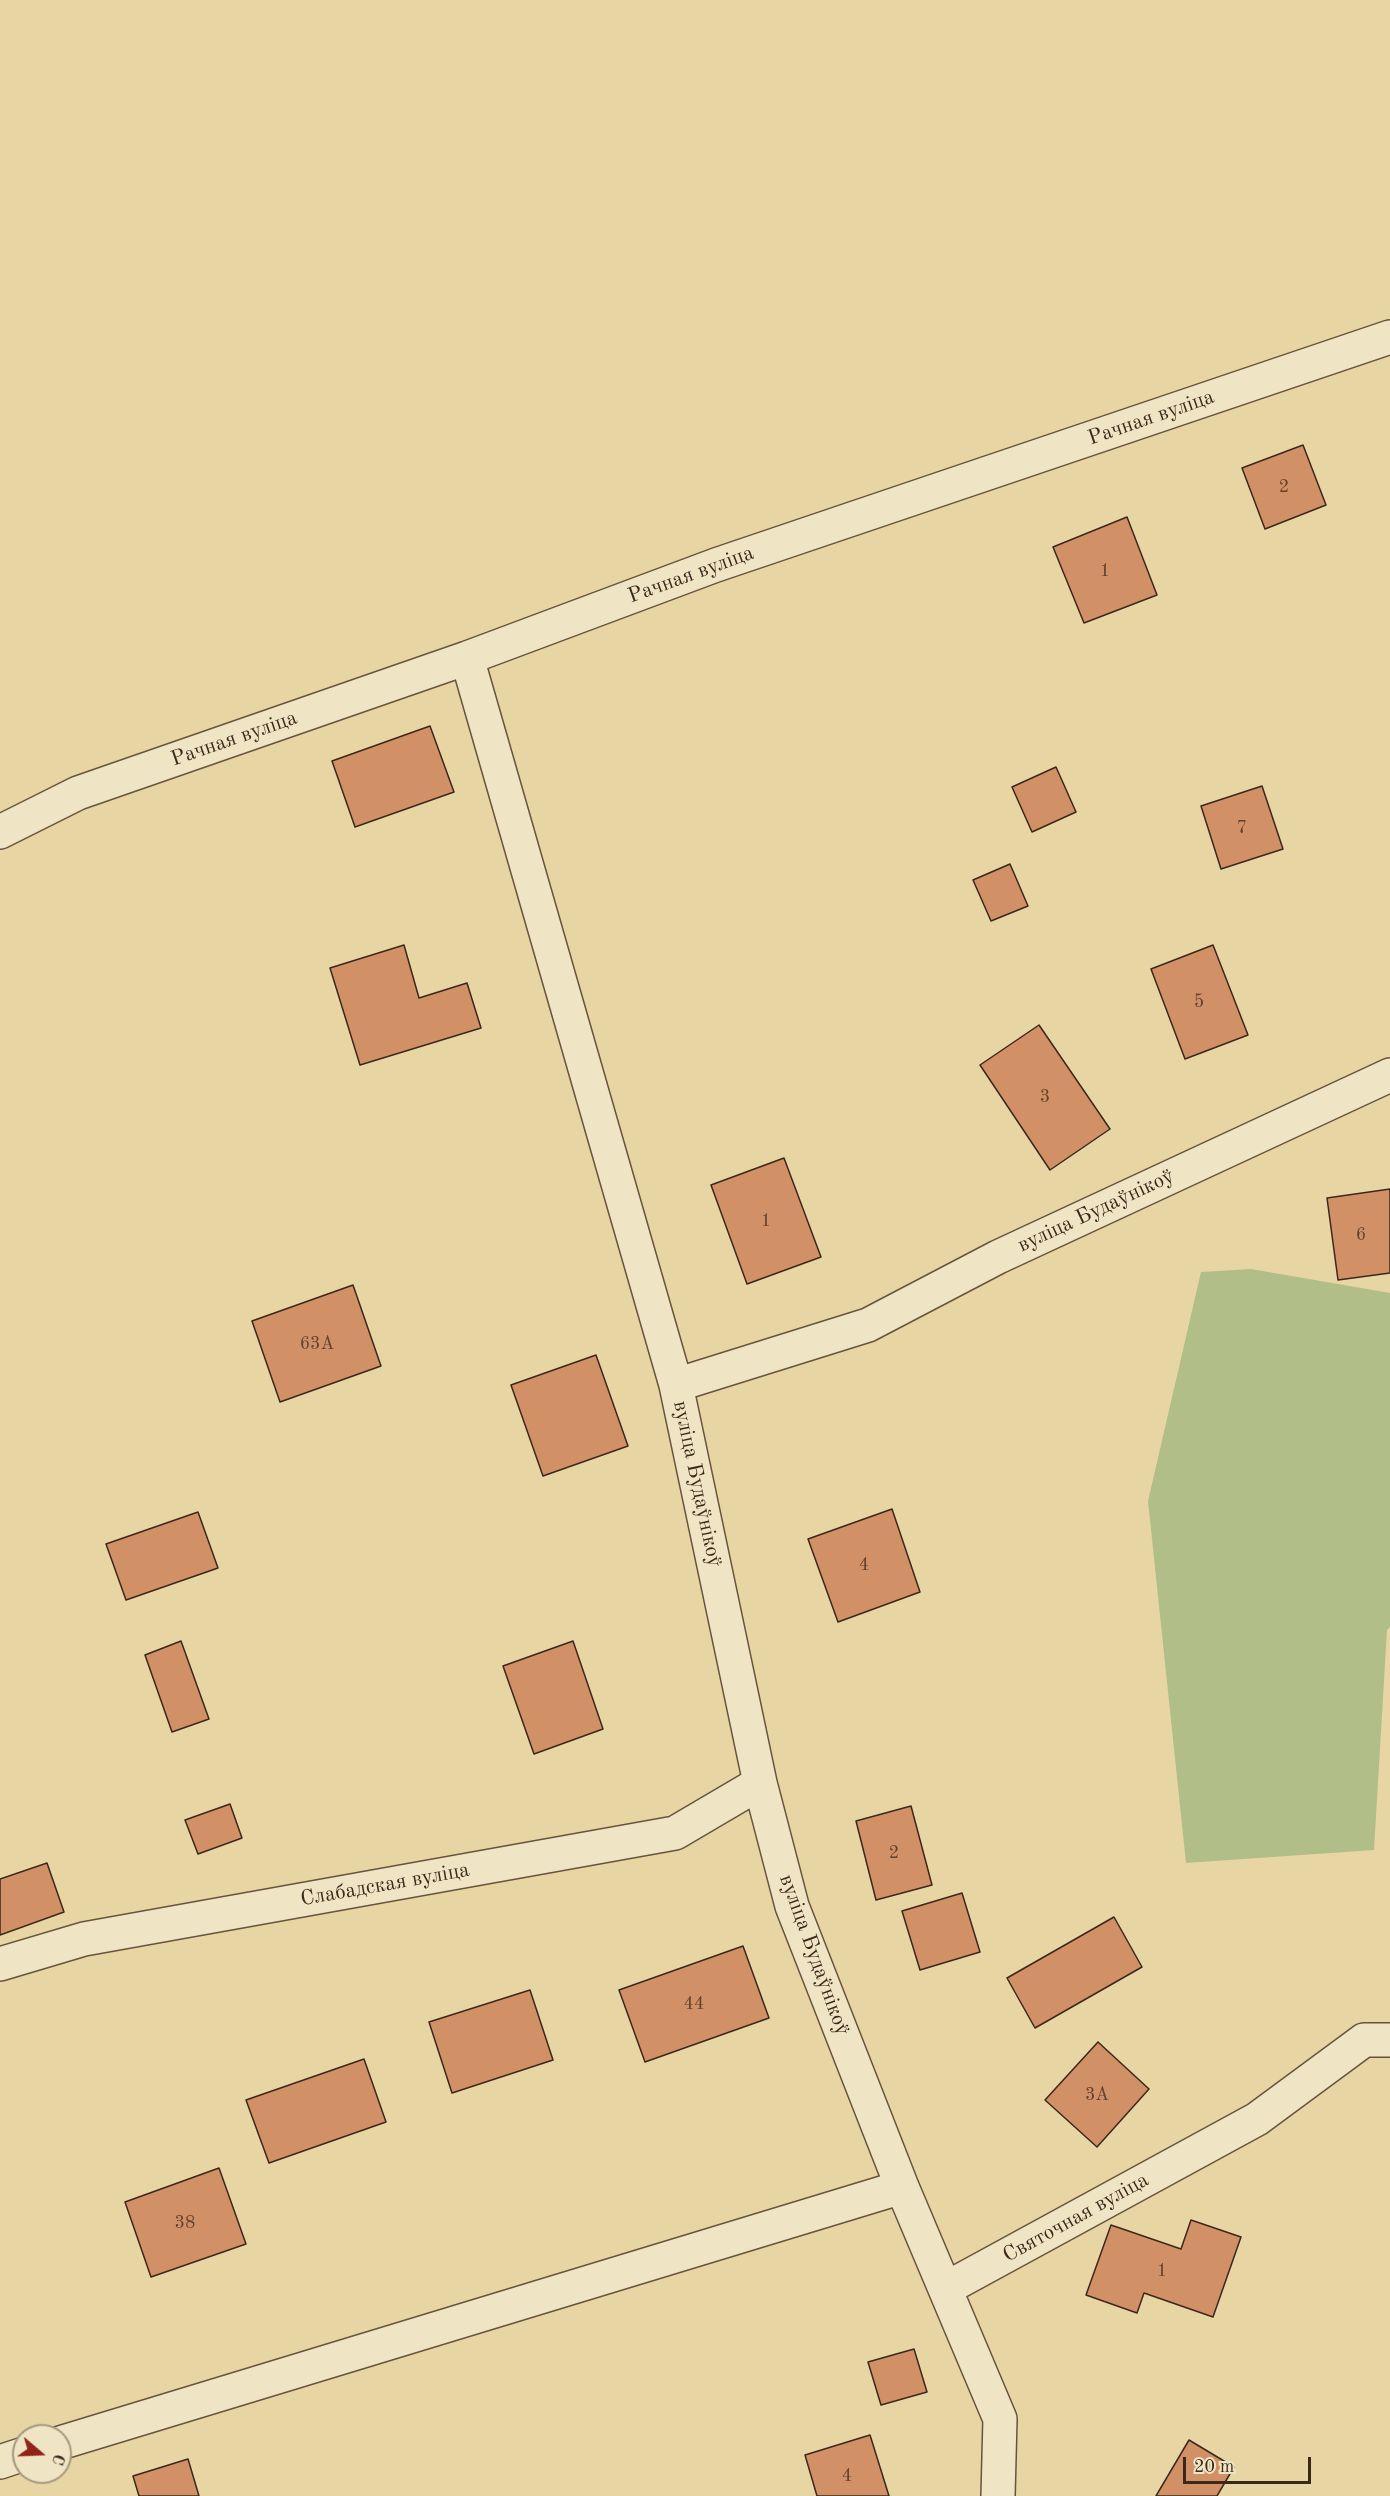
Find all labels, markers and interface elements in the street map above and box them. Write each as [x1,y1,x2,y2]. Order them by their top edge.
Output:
street label: Рачная вуліца [1084,385,1218,451]
house number: 2 [1279,476,1289,498]
street label: Рачная вуліца [625,541,757,609]
house number: 1 [1100,560,1110,582]
street label: Рачная вуліца [167,706,301,772]
house number: 7 [1237,817,1247,839]
house number: 5 [1194,991,1204,1013]
house number: 3 [1040,1086,1050,1108]
street label: вуліца Будаўнікоў [1014,1164,1178,1258]
house number: 1 [761,1210,771,1232]
house number: 6 [1356,1224,1366,1246]
house number: 63А [300,1333,334,1355]
street label: вуліца Будаўнікоў [667,1398,727,1570]
house number: 4 [859,1554,869,1576]
house number: 2 [889,1842,899,1864]
street label: Слабадская вуліца [299,1858,471,1912]
street label: вуліца Будаўнікоў [773,1871,855,2039]
house number: 44 [684,1993,704,2015]
house number: 3А [1085,2084,1109,2106]
street label: Святочная вуліца [999,2168,1153,2268]
house number: 38 [175,2212,195,2234]
house number: 1 [1157,2260,1167,2282]
north arrow [12,2424,72,2484]
scale bar [1186,2445,1314,2483]
text: С [48,2452,66,2467]
text: 20 m [1194,2458,1234,2476]
house number: 4 [842,2465,852,2487]

